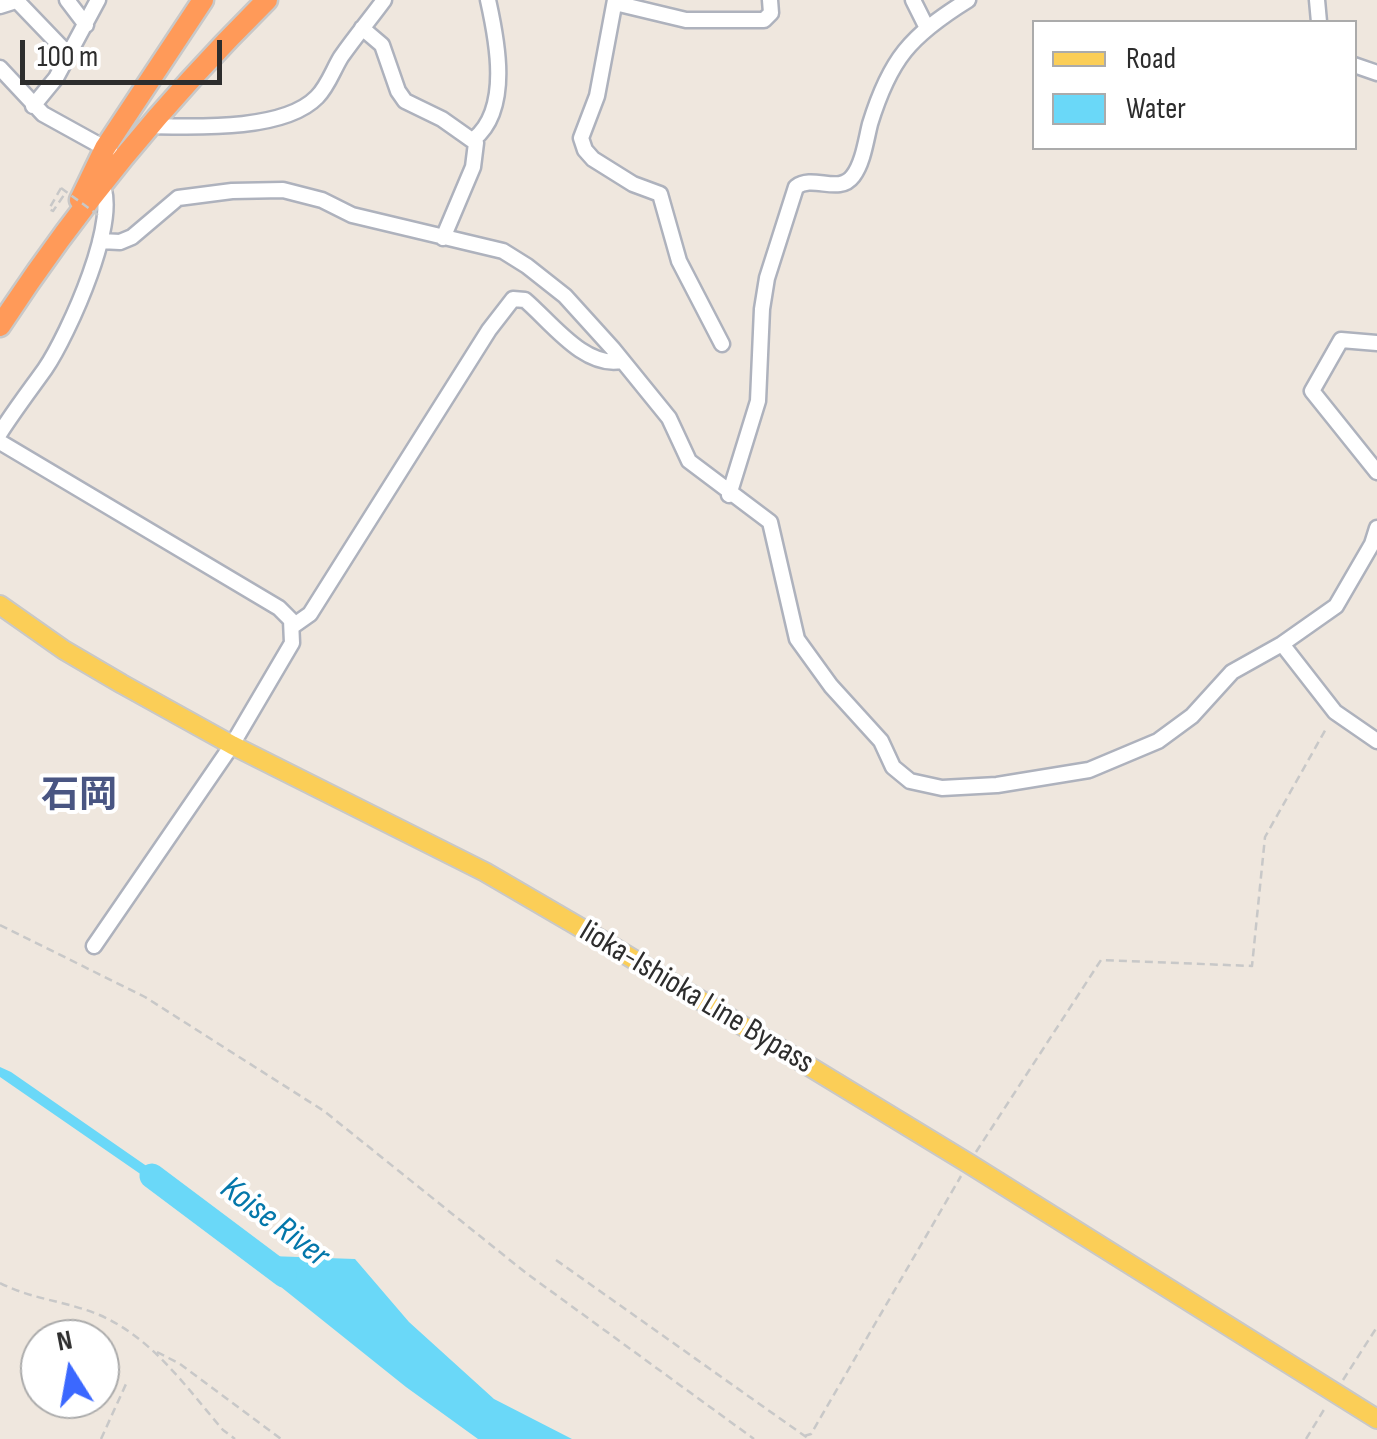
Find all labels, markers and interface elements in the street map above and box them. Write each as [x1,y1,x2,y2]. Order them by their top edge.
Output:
scale bar [25,20,228,82]
legend [1032,20,1357,150]
text: 100 m [37,39,98,75]
text: Road [1126,41,1176,77]
text: Water [1126,91,1186,127]
district label: 石岡 [41,774,117,820]
street label: Iioka-Ishioka Line Bypass [572,913,820,1083]
water label: Koise River [211,1168,337,1278]
north arrow [20,1319,120,1419]
text: N [54,1323,75,1359]

